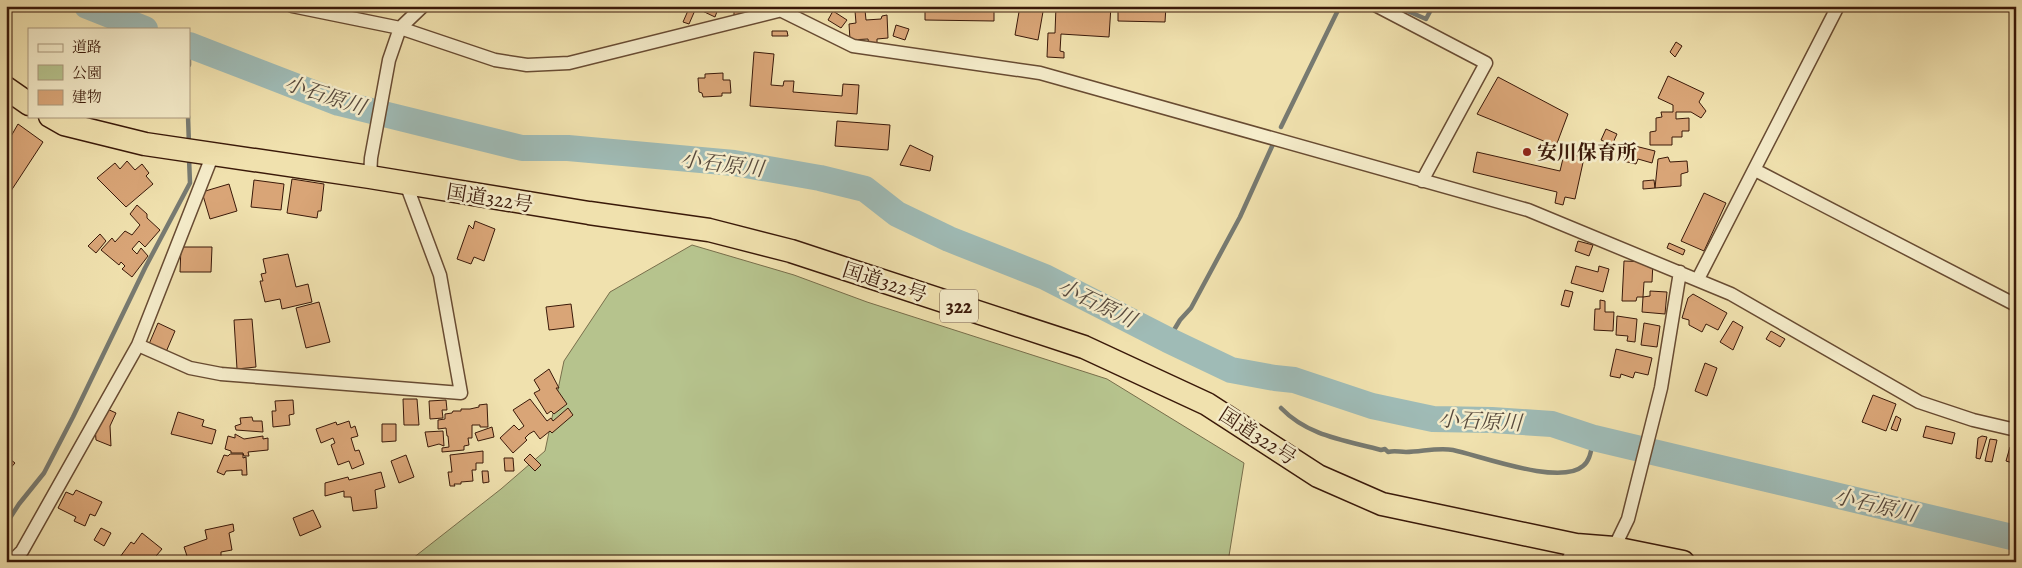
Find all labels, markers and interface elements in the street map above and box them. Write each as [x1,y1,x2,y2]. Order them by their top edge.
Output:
legend [28,28,190,118]
text: 道路 [72,37,102,57]
text: 公園 [72,63,102,83]
water label: 小石原川 [281,69,371,122]
text: 建物 [72,87,102,107]
place label: 安川保育所 [1537,139,1637,166]
water label: 小石原川 [679,145,767,183]
marker: 安川保育所 [1521,146,1533,158]
street label: 国道322号 [445,178,535,219]
street label: 国道322号 [839,256,931,309]
water label: 小石原川 [1053,272,1143,335]
road number: 322 [940,290,978,322]
street label: 国道322号 [1214,401,1302,472]
water label: 小石原川 [1437,405,1525,437]
water label: 小石原川 [1831,482,1921,529]

